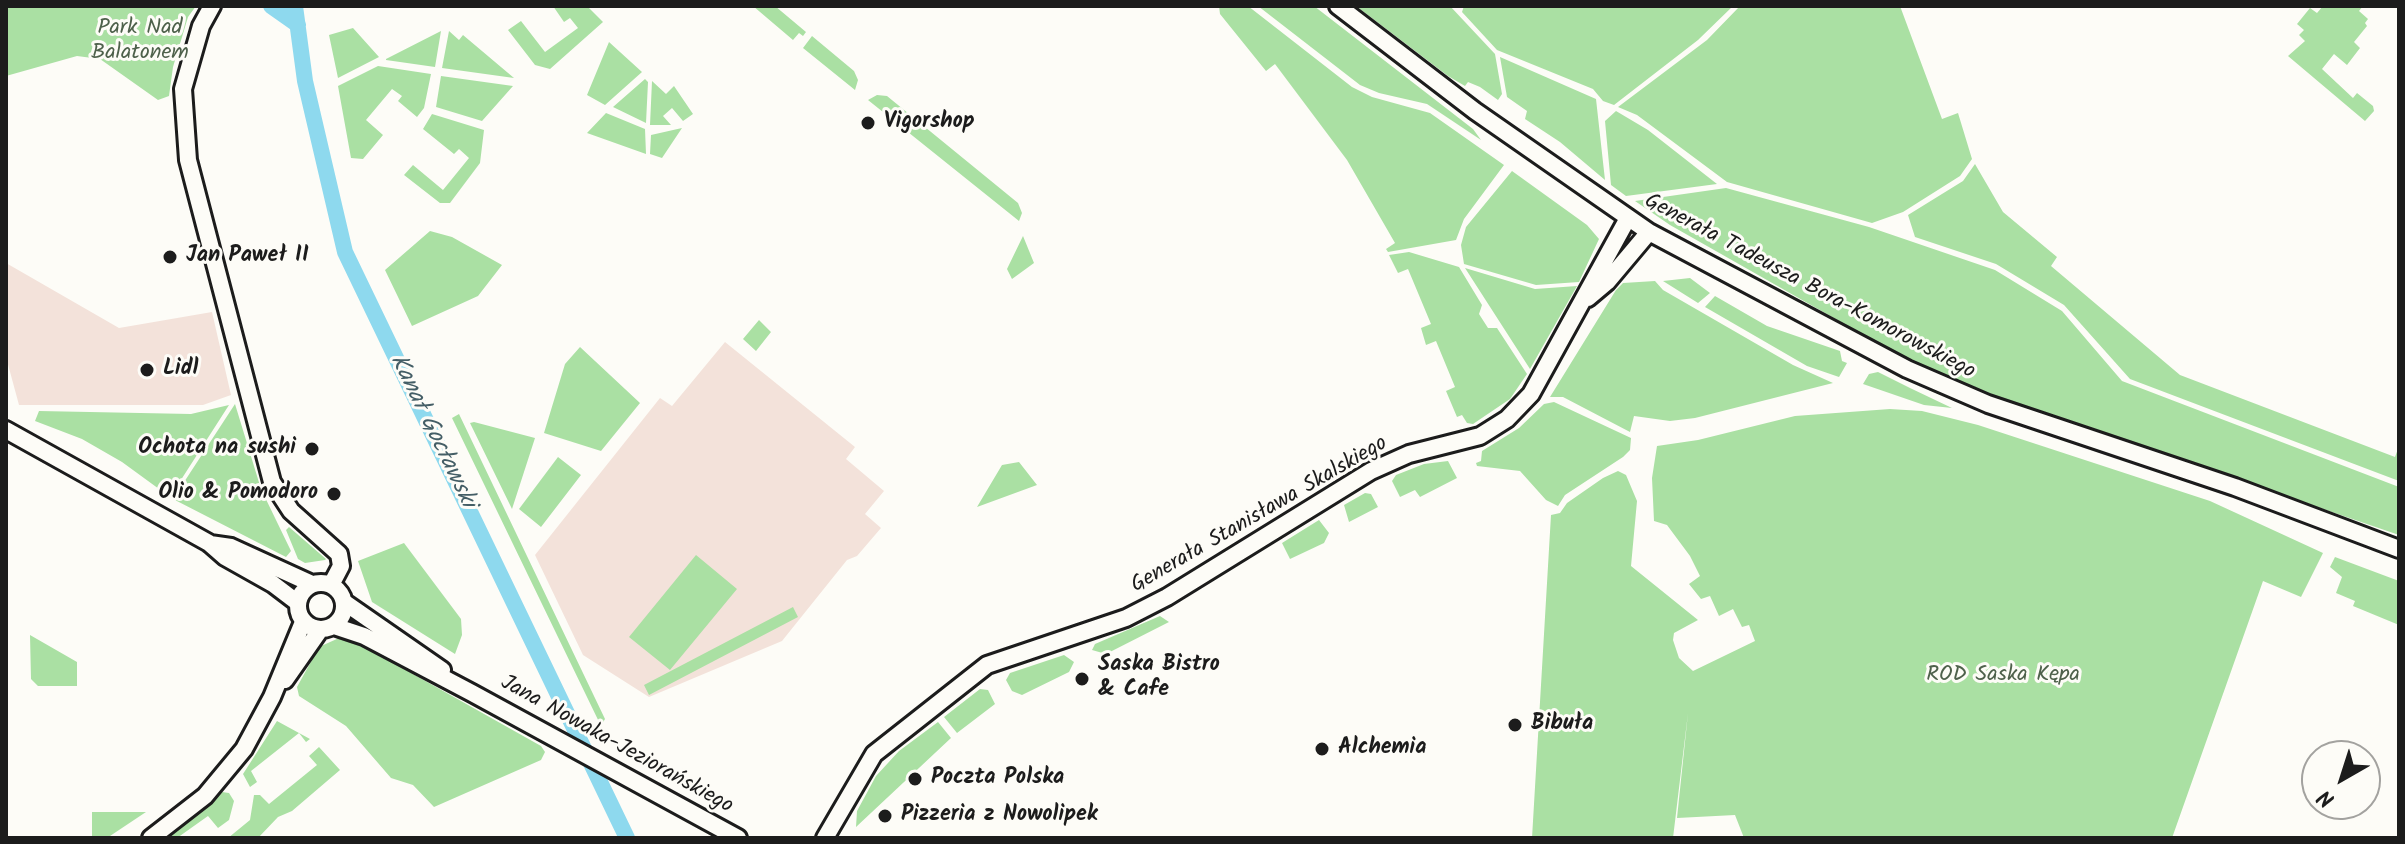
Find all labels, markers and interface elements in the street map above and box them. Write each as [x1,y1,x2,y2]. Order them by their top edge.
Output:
park label: Park Nad Balatonem [91,16,189,68]
place label: Vigorshop [884,110,975,136]
marker: Vigorshop [859,114,877,132]
street label: Generała Tadeusza Bora-Komorowskiego [1639,189,1979,387]
place label: Jan Paweł II [186,244,309,270]
marker: Jan Paweł II [161,248,179,266]
water label: Kanał Gocławski [381,351,481,513]
place label: Lidl [163,357,198,383]
marker: Lidl [138,361,156,379]
street label: Generała Stanisława Skalskiego [1127,432,1393,600]
place label: Ochota na sushi [138,436,296,462]
marker: Ochota na sushi [303,440,321,458]
place label: Olio & Pomodoro [159,481,318,507]
marker: Olio & Pomodoro [325,485,343,503]
place label: Saska Bistro & Cafe [1098,653,1220,704]
park label: ROD Saska Kępa [1926,663,2080,689]
marker: Saska Bistro & Cafe [1073,670,1091,688]
street label: Jana Nowaka-Jeziorańskiego [495,671,737,821]
place label: Bibuła [1531,712,1593,738]
marker: Bibuła [1506,716,1524,734]
place label: Alchemia [1338,736,1427,762]
marker: Alchemia [1313,740,1331,758]
north arrow [2301,740,2381,820]
place label: Poczta Polska [931,766,1064,792]
marker: Poczta Polska [906,770,924,788]
text: N [2310,780,2343,815]
place label: Pizzeria z Nowolipek [901,803,1098,829]
marker: Pizzeria z Nowolipek [876,807,894,825]

